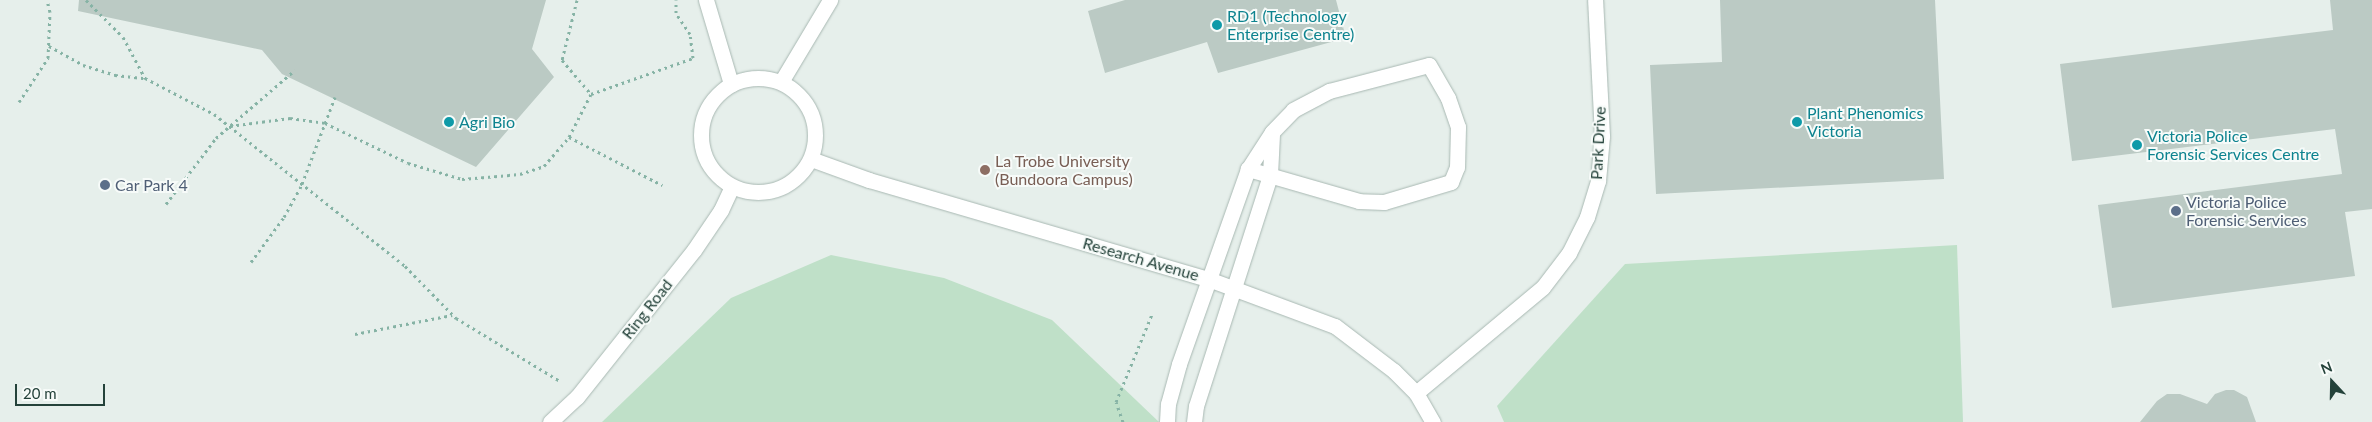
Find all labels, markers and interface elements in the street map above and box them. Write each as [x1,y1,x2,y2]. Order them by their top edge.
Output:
place label: RD1 (Technology Enterprise Centre) [1227,6,1354,44]
marker: RD1 (Technology Enterprise Centre) [1211,19,1223,31]
place label: Plant Phenomics Victoria [1807,103,1923,141]
street label: Park Drive [1586,106,1610,180]
place label: Agri Bio [459,112,515,132]
marker: Agri Bio [443,116,455,128]
marker: Plant Phenomics Victoria [1791,116,1803,128]
place label: Victoria Police Forensic Services Centre [2147,126,2319,164]
marker: Victoria Police Forensic Services Centre [2131,139,2143,151]
place label: La Trobe University (Bundoora Campus) [995,151,1133,189]
marker: La Trobe University (Bundoora Campus) [979,164,991,176]
place label: Car Park 4 [115,175,188,195]
marker: Car Park 4 [99,179,111,191]
place label: Victoria Police Forensic Services [2186,192,2307,230]
marker: Victoria Police Forensic Services [2170,205,2182,217]
street label: Research Avenue [1080,233,1202,285]
street label: Ring Road [618,275,676,343]
north arrow [2307,357,2357,407]
text: N [2318,358,2335,377]
scale bar [18,374,108,406]
text: 20 m [23,384,57,402]

